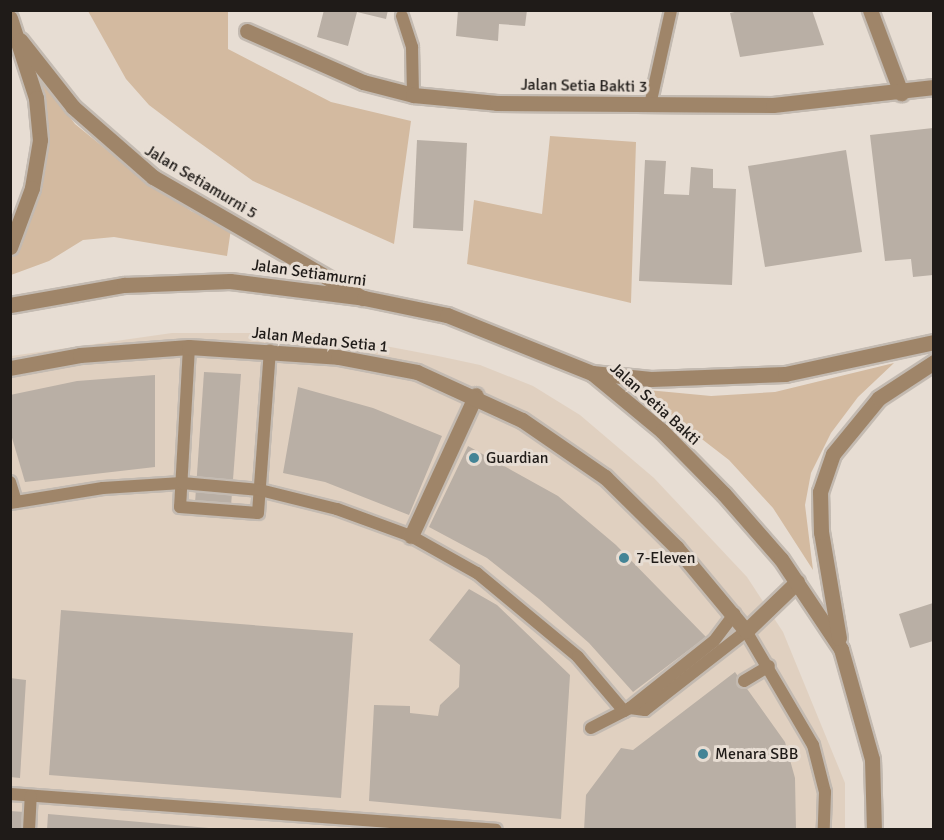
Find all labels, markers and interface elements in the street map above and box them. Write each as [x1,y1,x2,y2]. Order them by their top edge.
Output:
street label: Jalan Setia Bakti 3 [521,75,647,97]
street label: Jalan Setiamurni 5 [141,141,261,223]
street label: Jalan Setiamurni [250,255,368,291]
street label: Jalan Medan Setia 1 [251,323,389,357]
street label: Jalan Setia Bakti [606,359,704,449]
place label: Guardian [486,448,548,468]
marker: Guardian [467,451,481,465]
place label: 7-Eleven [636,548,695,568]
marker: 7-Eleven [617,551,631,565]
place label: Menara SBB [715,744,798,764]
marker: Menara SBB [696,747,710,761]

